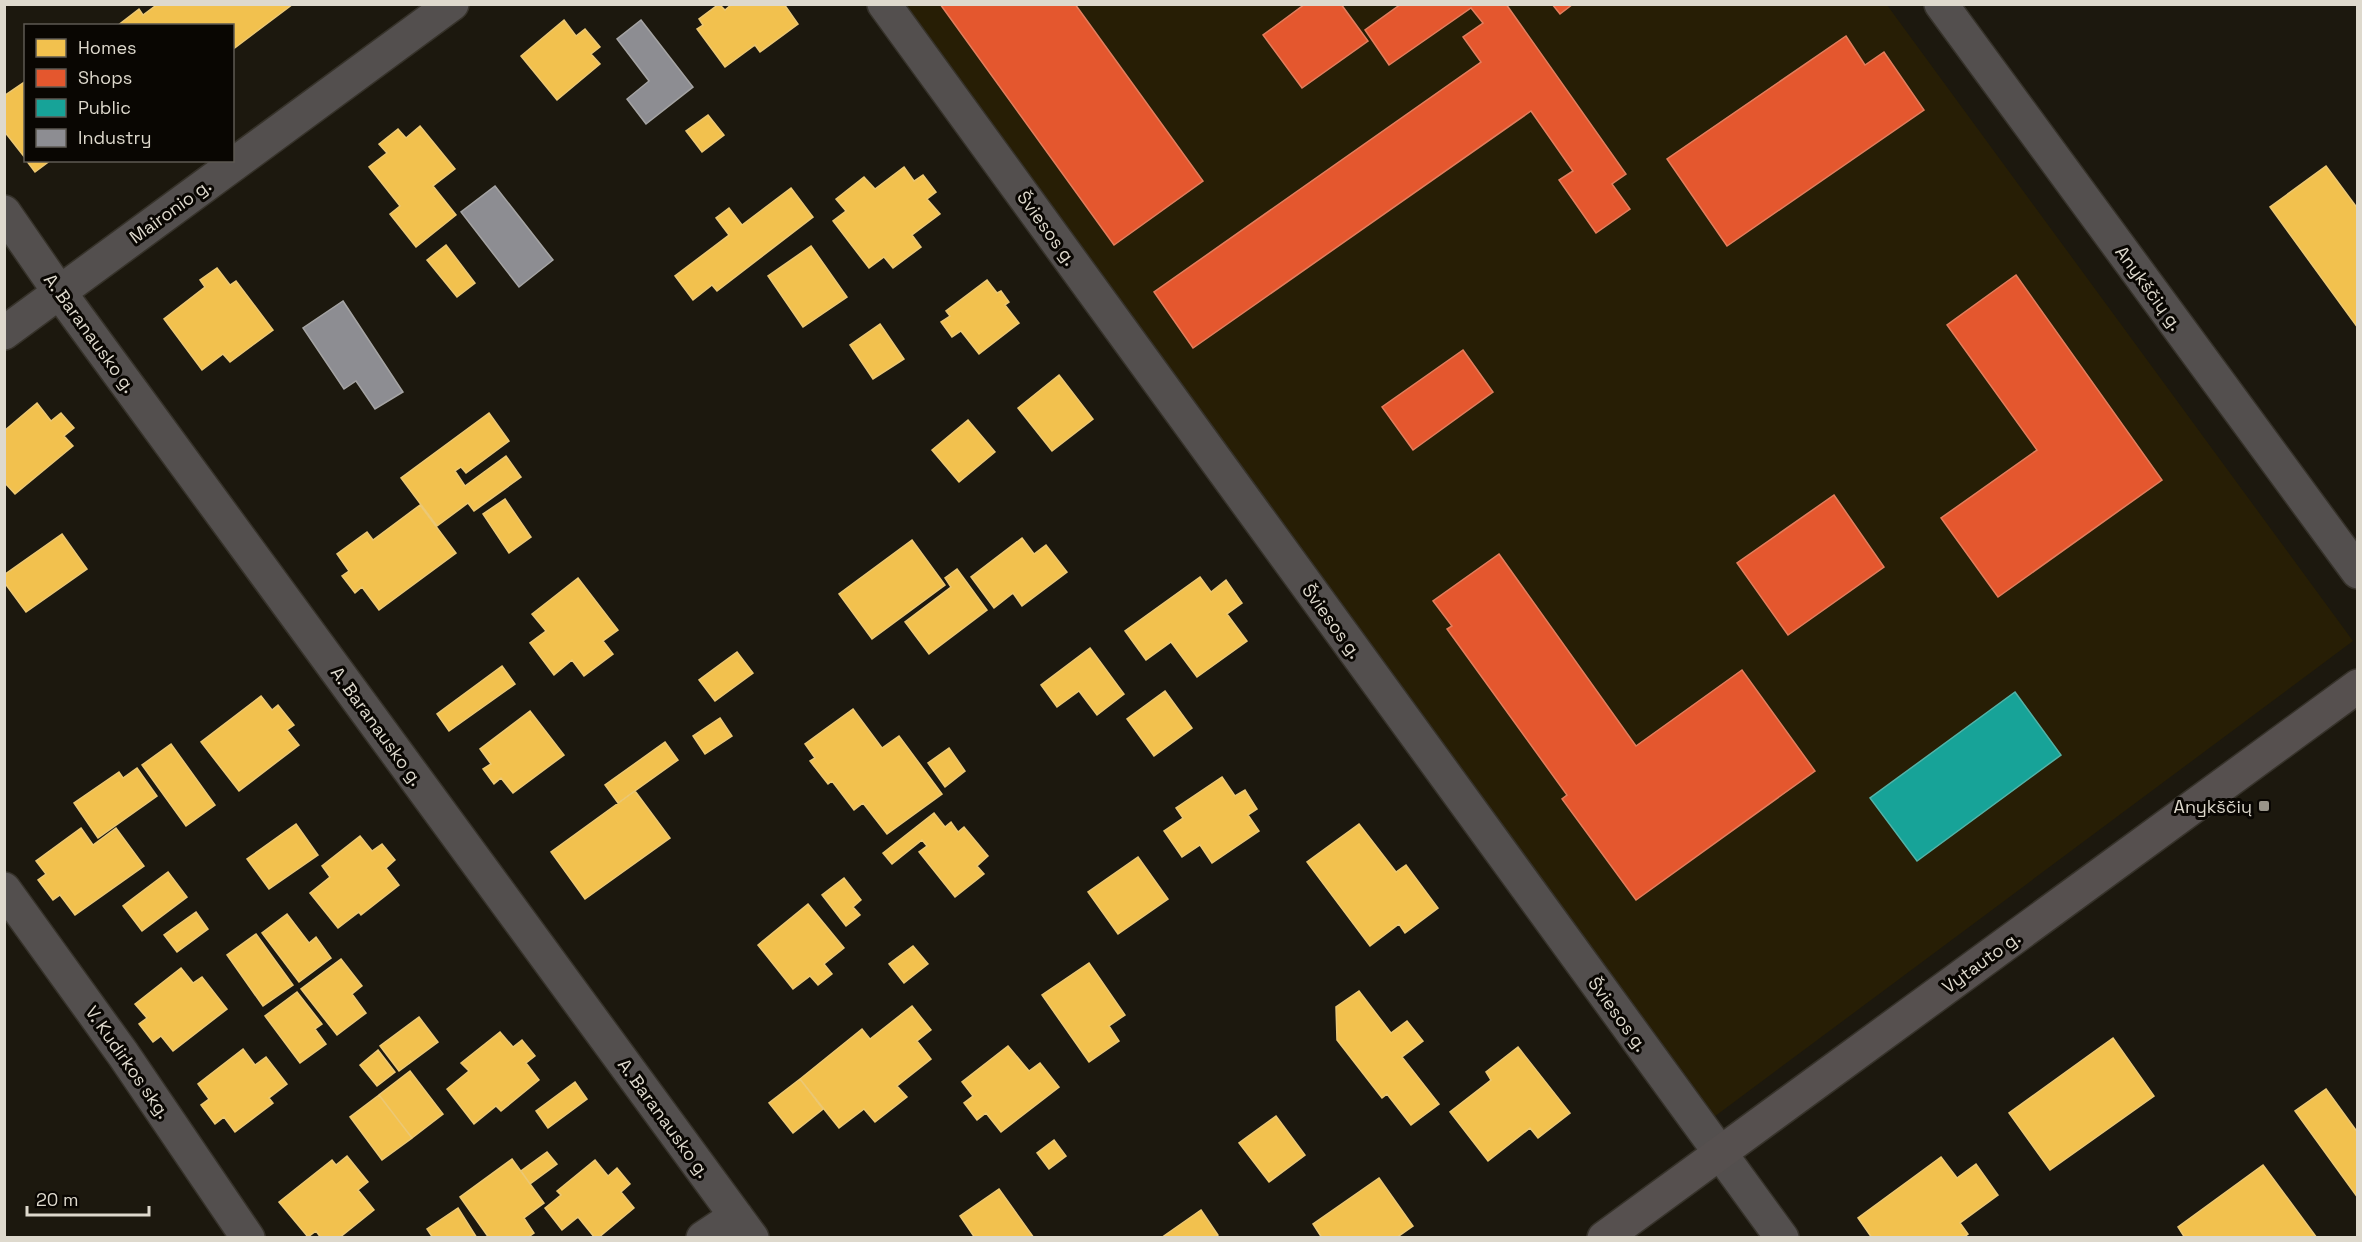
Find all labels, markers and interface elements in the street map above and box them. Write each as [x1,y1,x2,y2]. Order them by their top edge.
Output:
legend [24,24,234,162]
text: Homes [78,36,137,59]
text: Shops [78,66,132,89]
text: Public [78,96,131,119]
text: Industry [78,126,151,149]
street label: Maironio g. [125,174,215,248]
street label: Šviesos g. [1012,186,1082,270]
street label: Anykščių g. [2111,241,2187,335]
street label: A. Baranausko g. [39,269,141,397]
street label: Šviesos g. [1297,579,1367,663]
street label: A. Baranausko g. [326,662,428,790]
place label: Anykščių [2174,795,2252,818]
marker: Anykščių [2257,799,2271,813]
street label: Vytauto g. [1937,926,2025,998]
street label: Šviesos g. [1583,972,1653,1056]
street label: V. Kudirkos skg. [81,1001,175,1123]
street label: A. Baranausko g. [613,1054,715,1182]
scale bar [27,1179,148,1217]
text: 20 m [36,1188,79,1211]

